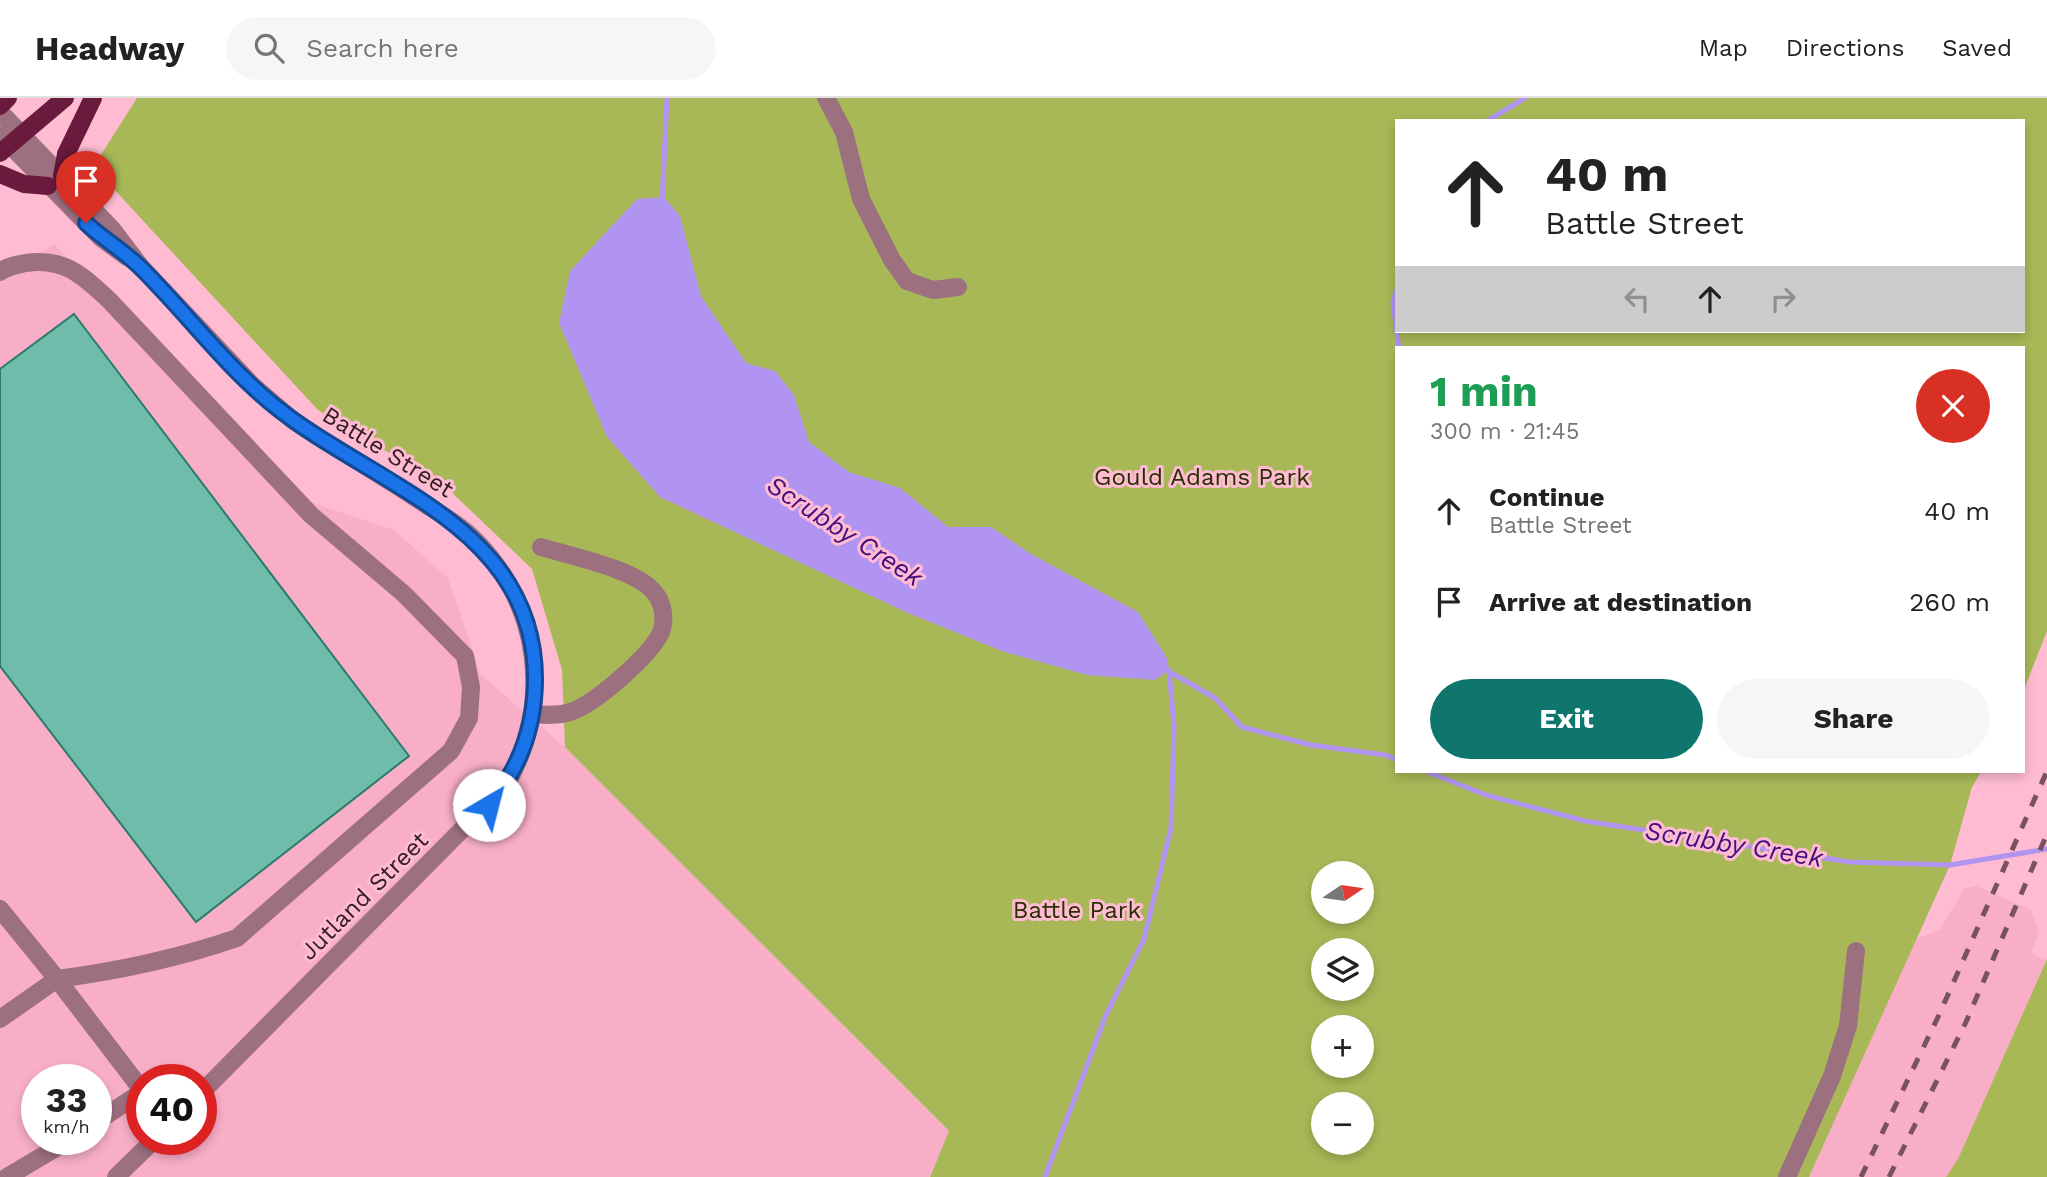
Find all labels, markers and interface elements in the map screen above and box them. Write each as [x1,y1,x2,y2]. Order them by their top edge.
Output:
search box [226,17,716,80]
text: Headway [35,29,184,68]
icon: search [250,29,288,67]
text: Search here [306,33,459,63]
text: Map [1699,34,1748,62]
text: Directions [1786,34,1904,62]
text: Saved [1942,34,2012,62]
text: 40 m [1545,145,1668,203]
icon: ahead [1430,147,1521,238]
pin [56,151,116,223]
icon: arrive [67,162,105,200]
text: Battle Street [1545,204,1744,242]
icon: left [1618,280,1656,318]
icon: ahead [1691,280,1729,318]
icon: right [1764,280,1802,318]
text: 1 min [1430,367,1538,416]
button: close [1916,369,1990,443]
street label: Battle Street [317,401,459,503]
text: 300 m · 21:45 [1430,418,1579,445]
park label: Gould Adams Park [1094,463,1310,491]
water label: Scrubby Creek [761,469,929,593]
text: Continue [1489,482,1605,512]
icon: ahead [1430,492,1468,530]
text: 40 m [1924,496,1990,526]
text: Battle Street [1489,512,1632,539]
icon: arrive [1430,583,1468,621]
text: Arrive at destination [1489,587,1752,617]
text: 260 m [1909,587,1990,617]
button: Exit [1430,679,1703,759]
button: Share [1717,679,1990,759]
position arrow [452,768,526,842]
water label: Scrubby Creek [1643,815,1826,873]
street label: Jutland Street [294,826,434,966]
north arrow [1311,861,1374,924]
map controls [1311,861,1374,1155]
park label: Battle Park [1013,896,1142,924]
button: layers [1311,938,1374,1001]
button: + [1311,1015,1374,1078]
speed limit sign: 40 [126,1064,217,1155]
text: 33 [46,1079,87,1121]
button: − [1311,1092,1374,1155]
text: km/h [43,1116,90,1137]

